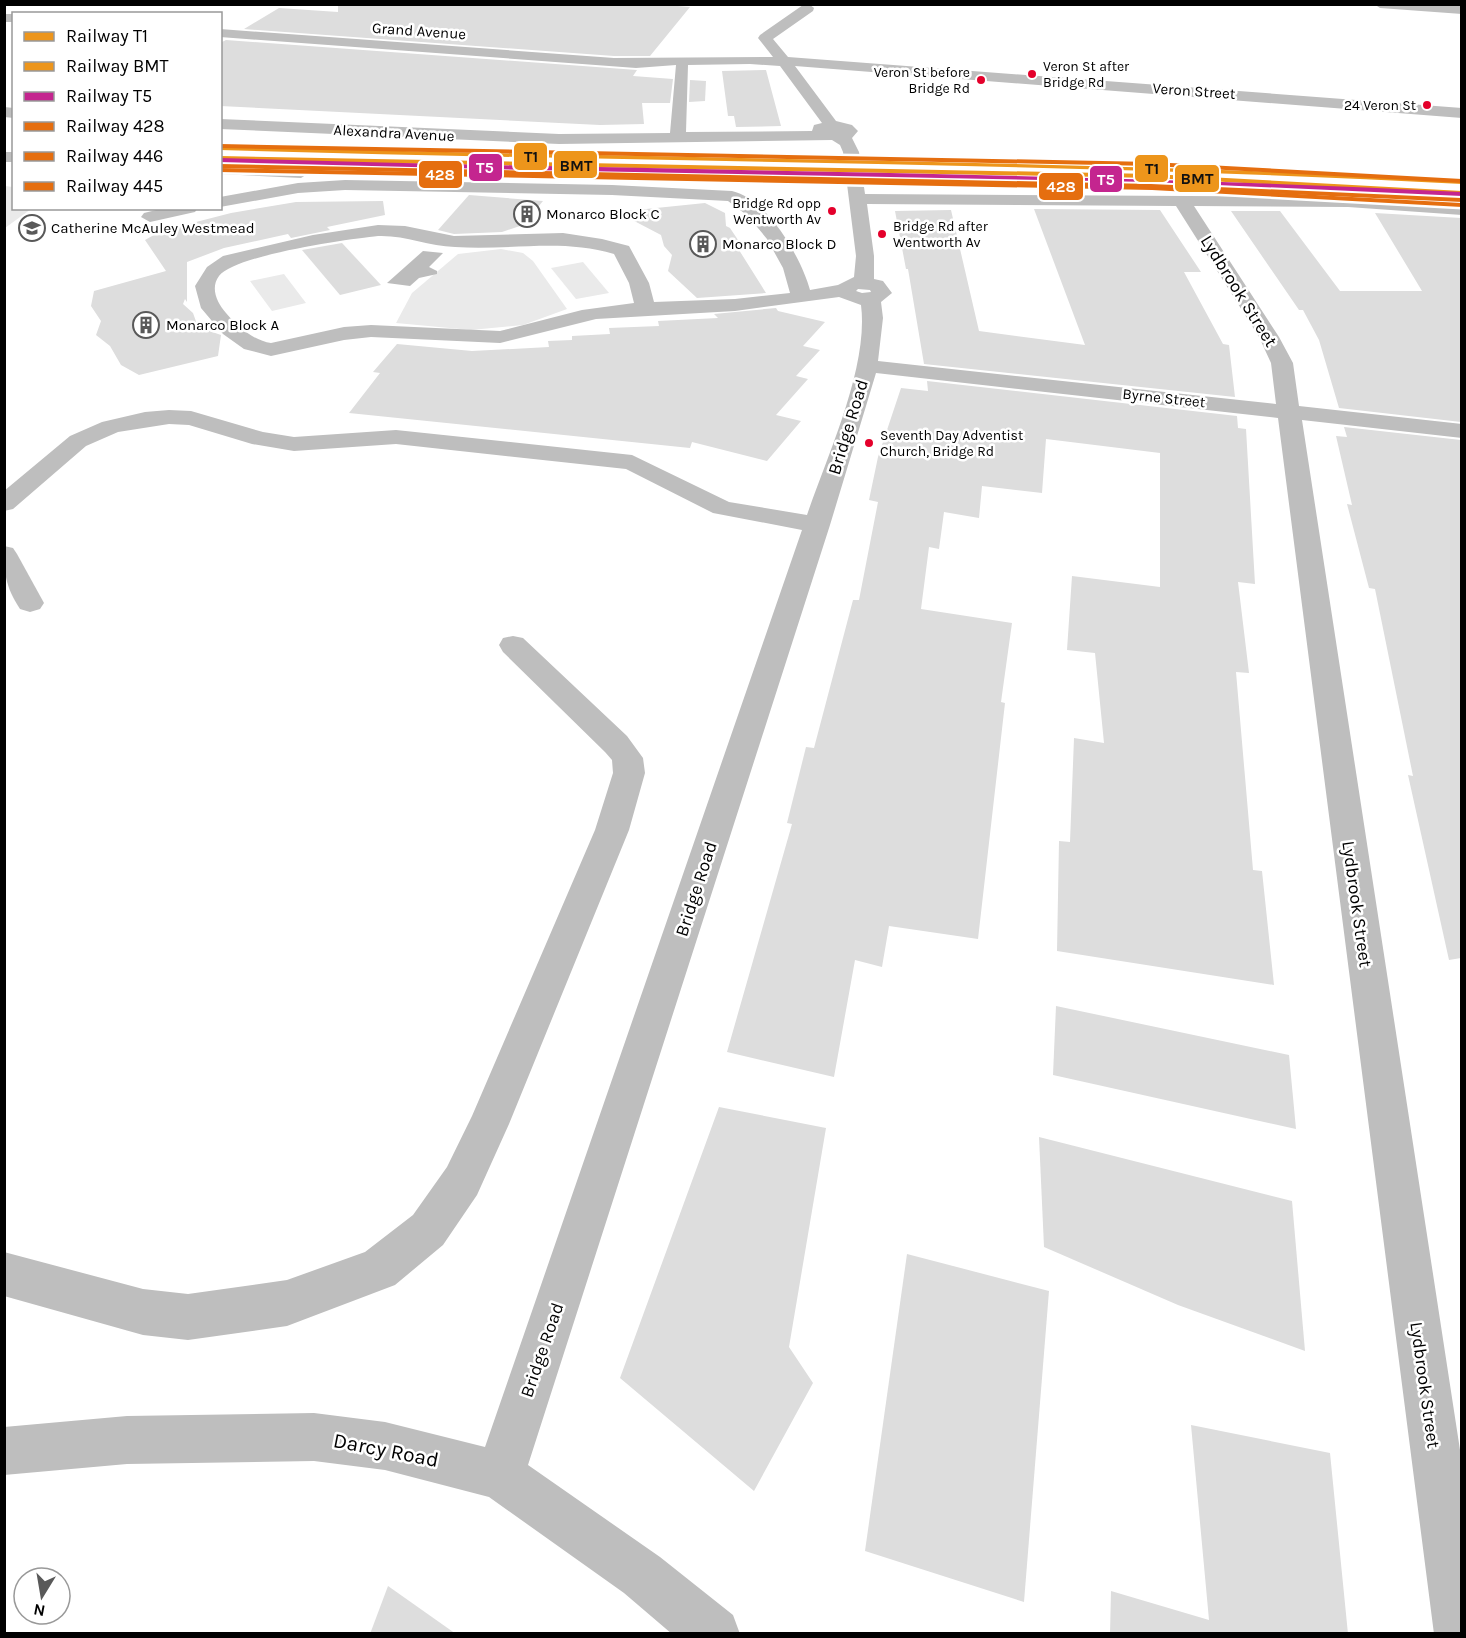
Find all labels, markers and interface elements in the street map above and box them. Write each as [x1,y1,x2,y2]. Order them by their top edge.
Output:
legend [12,12,222,210]
street label: Grand Avenue [371,19,467,43]
text: Railway T1 [66,25,148,47]
text: Railway BMT [66,55,168,77]
place label: Veron St after Bridge Rd [1043,58,1130,91]
place label: Veron St before Bridge Rd [874,64,970,97]
marker: Veron St after Bridge Rd [1026,68,1038,80]
marker: Veron St before Bridge Rd [975,74,987,86]
street label: Veron Street [1152,79,1236,103]
text: Railway T5 [66,85,152,107]
place label: 24 Veron St [1344,97,1416,114]
marker: 24 Veron St [1421,99,1433,111]
text: Railway 428 [66,115,165,137]
street label: Alexandra Avenue [333,121,455,145]
line badge: T1 [513,142,548,171]
text: Railway 446 [66,145,163,167]
text: T1 [524,147,538,166]
line badge: BMT [553,150,598,179]
line badge: T5 [468,153,503,182]
line badge: T1 [1134,154,1169,183]
text: BMT [560,156,593,175]
text: T5 [476,158,494,177]
text: T1 [1145,159,1159,178]
line badge: 428 [418,160,463,189]
line badge: BMT [1174,164,1220,193]
text: 428 [425,165,455,184]
line badge: T5 [1089,165,1123,193]
text: BMT [1181,169,1214,188]
text: T5 [1097,170,1115,189]
line badge: 428 [1038,172,1084,201]
text: Railway 445 [66,175,163,197]
text: 428 [1046,177,1076,196]
place label: Bridge Rd opp Wentworth Av [732,195,821,228]
building icon: Monarco Block C [512,199,542,229]
place label: Monarco Block C [546,205,660,223]
marker: Bridge Rd opp Wentworth Av [826,205,838,217]
school or university icon: Catherine McAuley Westmead [17,213,47,243]
place label: Bridge Rd after Wentworth Av [893,218,989,251]
place label: Catherine McAuley Westmead [51,219,255,237]
marker: Bridge Rd after Wentworth Av [876,228,888,240]
building icon: Monarco Block D [688,229,718,259]
street label: Lydbrook Street [1196,231,1282,351]
place label: Monarco Block D [722,235,837,253]
building icon: Monarco Block A [131,310,161,340]
place label: Monarco Block A [166,316,280,334]
street label: Bridge Road [823,377,873,477]
street label: Byrne Street [1122,385,1207,411]
place label: Seventh Day Adventist Church, Bridge Rd [880,427,1023,460]
marker: Seventh Day Adventist Church, Bridge Rd [863,437,875,449]
street label: Bridge Road [670,839,722,939]
street label: Lydbrook Street [1337,839,1377,969]
street label: Bridge Road [516,1300,568,1400]
street label: Lydbrook Street [1405,1320,1445,1450]
street label: Darcy Road [331,1428,441,1472]
north arrow [12,1566,72,1626]
text: N [32,1600,47,1621]

